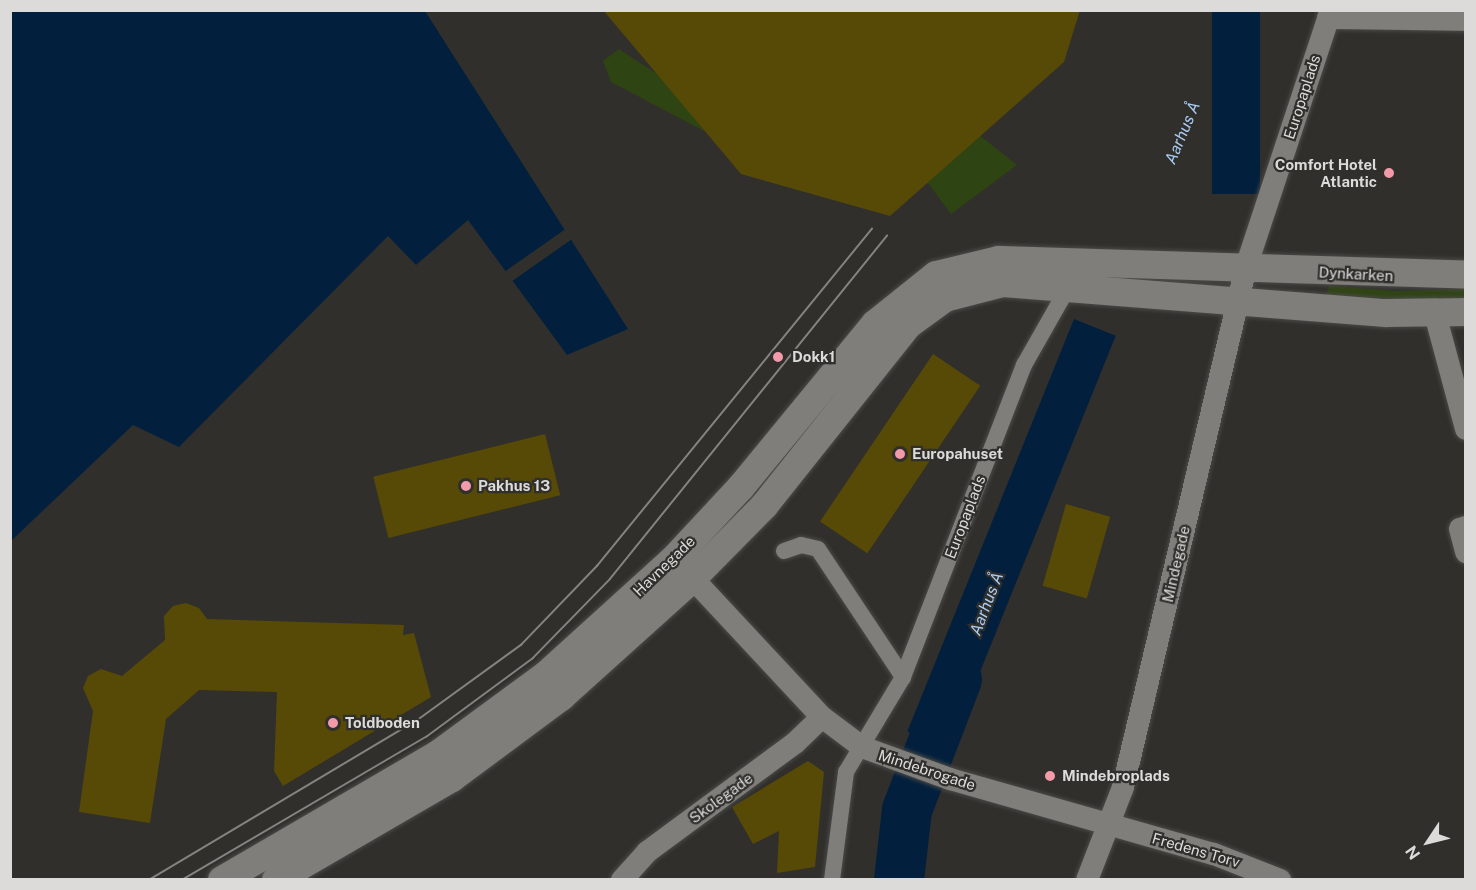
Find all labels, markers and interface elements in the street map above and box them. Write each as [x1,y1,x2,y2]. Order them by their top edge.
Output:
street label: Europaplads [1280,53,1324,141]
water label: Aarhus Å [1161,99,1205,167]
place label: Comfort Hotel Atlantic [1275,155,1377,190]
marker: Comfort Hotel Atlantic [1382,166,1396,180]
street label: Dynkarken [1318,263,1394,285]
marker: Dokk1 [769,348,787,366]
place label: Dokk1 [792,348,835,366]
place label: Europahuset [912,445,1003,463]
marker: Europahuset [893,447,907,461]
street label: Europaplads [941,473,989,561]
place label: Pakhus 13 [478,477,550,495]
marker: Pakhus 13 [459,479,473,493]
street label: Mindegade [1158,524,1194,604]
street label: Havnegade [629,532,699,600]
water label: Aarhus Å [966,570,1008,638]
place label: Toldboden [345,714,420,732]
marker: Toldboden [326,716,340,730]
street label: Mindebrogade [876,746,978,794]
place label: Mindebroplads [1062,767,1170,785]
street label: Skolegade [686,769,756,827]
marker: Mindebroplads [1043,769,1057,783]
north arrow [1398,812,1458,872]
street label: Fredens Torv [1150,829,1242,871]
text: N [1401,842,1424,863]

